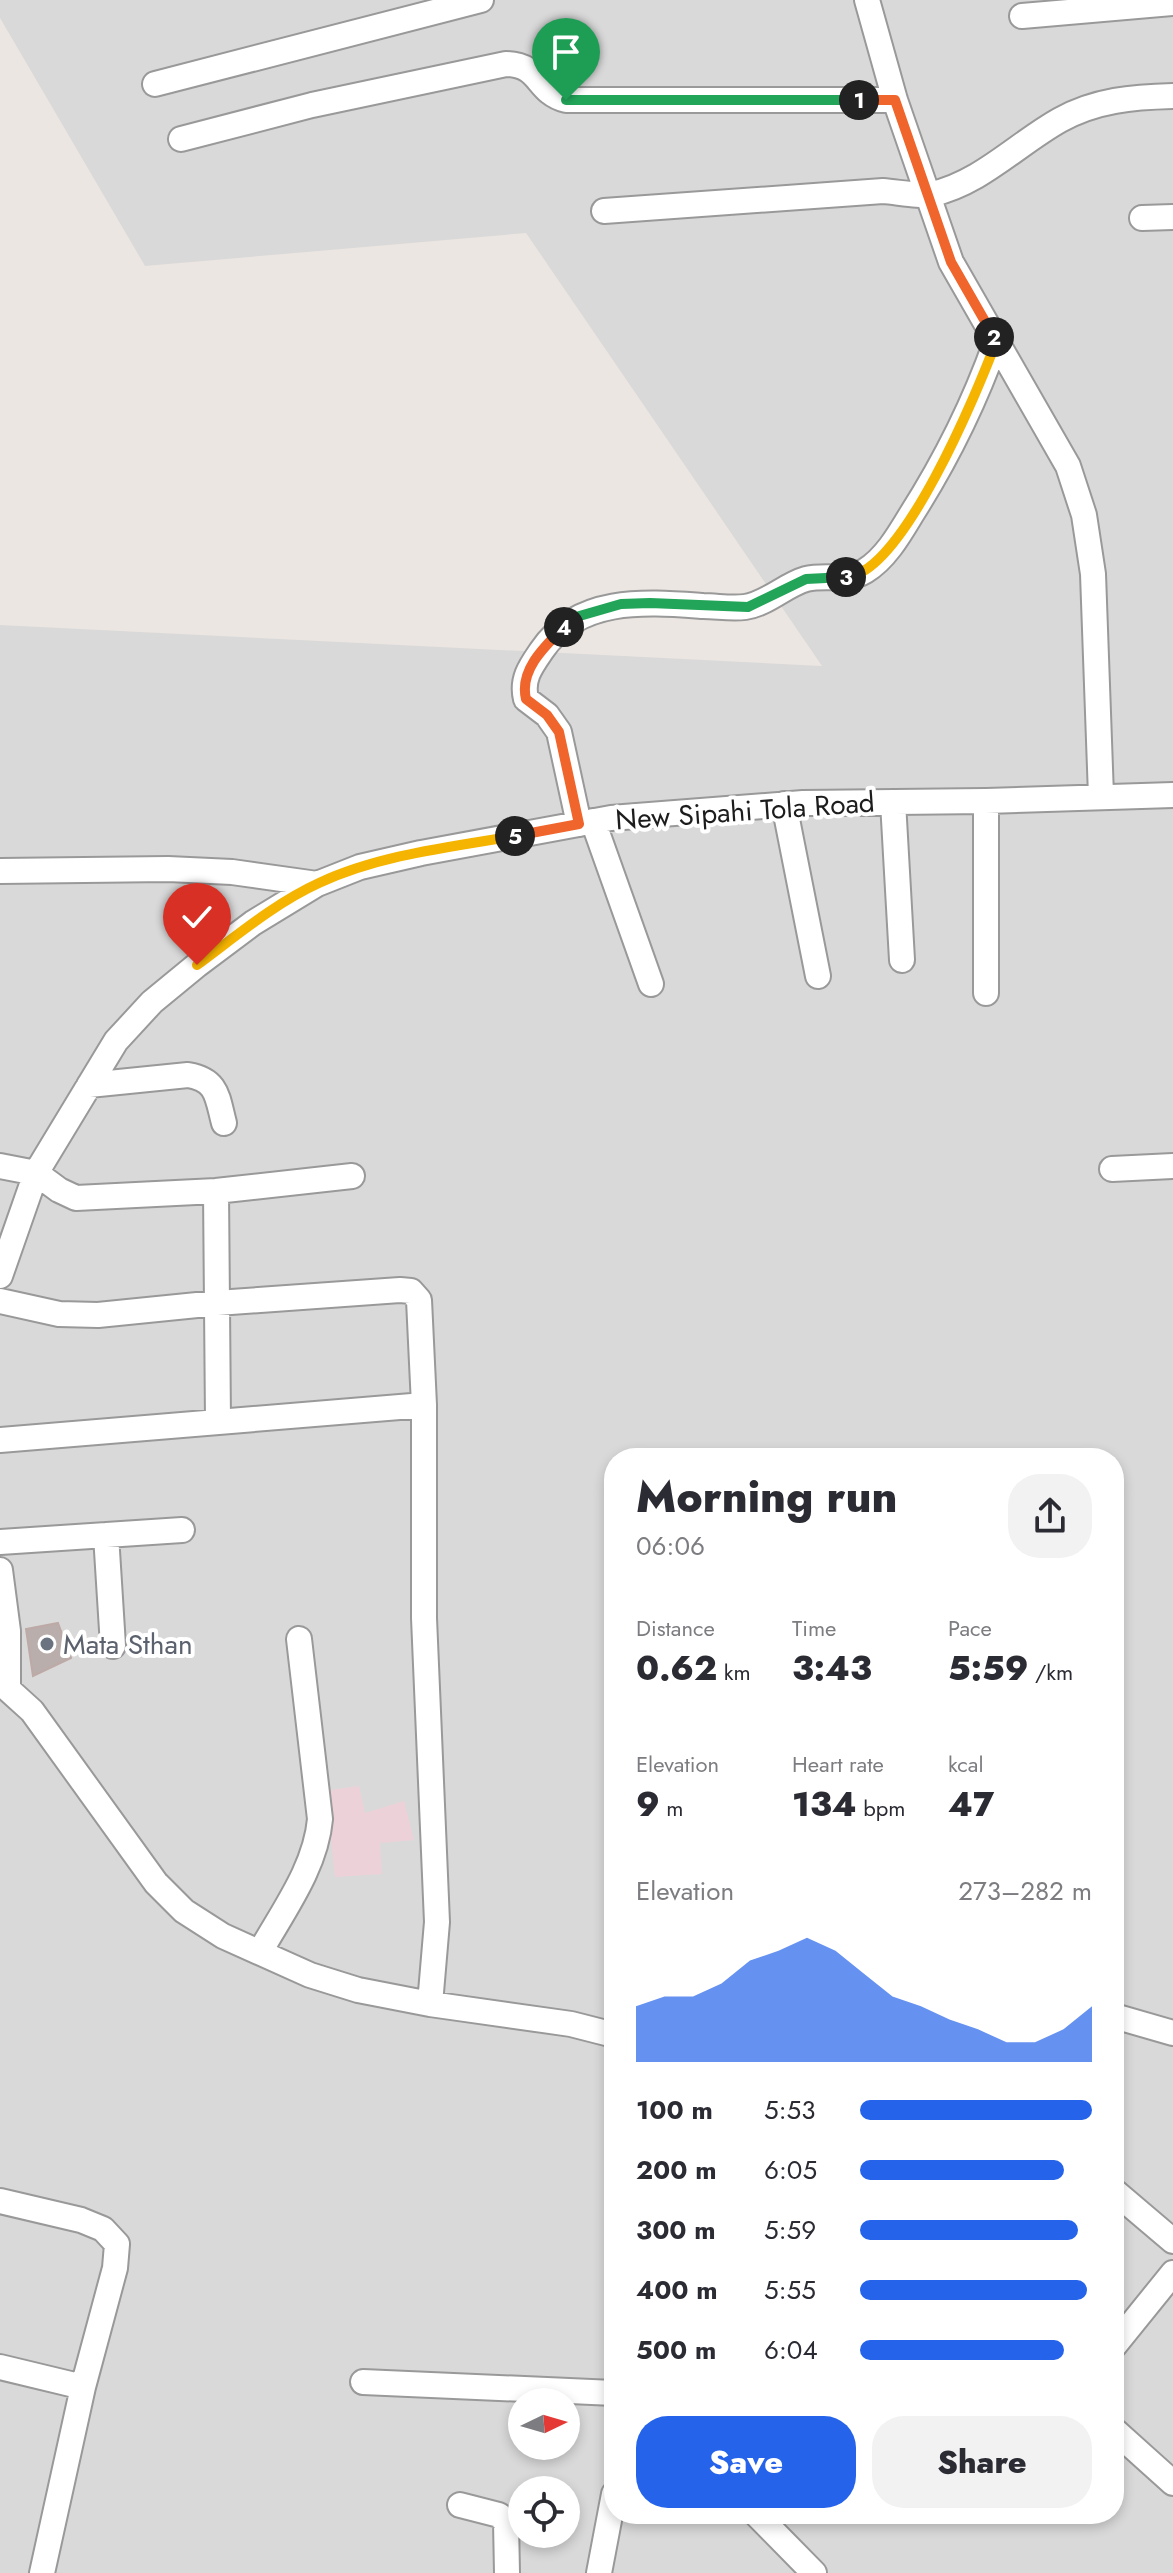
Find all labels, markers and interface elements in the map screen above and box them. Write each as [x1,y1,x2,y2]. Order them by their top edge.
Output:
pin [532,18,600,100]
icon: arrive [544,30,588,74]
pin: 1 [839,80,879,120]
text: 1 [853,84,865,116]
pin: 2 [974,317,1014,357]
text: 2 [987,321,1001,353]
pin: 3 [826,557,866,597]
text: 3 [839,561,853,593]
pin: 4 [544,607,584,647]
text: 4 [556,611,572,643]
street label: New Sipahi Tola Road [614,781,876,841]
pin: 5 [495,816,535,856]
text: 5 [508,820,522,852]
pin [163,883,231,965]
icon: check [175,895,219,939]
text: Morning run [636,1465,898,1529]
button: share [1008,1474,1092,1558]
text: 06:06 [636,1527,705,1565]
text: Distance [636,1612,715,1644]
text: Time [792,1612,836,1644]
text: Pace [948,1612,992,1644]
place label: Mata Sthan [63,1624,193,1665]
marker: Mata Sthan [38,1635,56,1653]
text: 0.62 [636,1644,717,1693]
text: 3:43 [792,1644,872,1693]
text: 5:59 [948,1644,1028,1693]
text: km [717,1656,751,1688]
text: /km [1028,1656,1073,1688]
text: Elevation [636,1748,719,1780]
text: Heart rate [792,1748,884,1780]
text: kcal [948,1748,984,1780]
text: 9 [636,1780,660,1829]
text: 134 [792,1780,857,1829]
text: 47 [948,1780,994,1829]
text: m [660,1792,683,1824]
text: bpm [857,1792,906,1824]
text: Elevation [636,1872,734,1910]
text: 273–282 m [958,1872,1092,1910]
text: 100 m [636,2091,713,2129]
text: 5:53 [764,2091,815,2129]
text: 200 m [636,2151,717,2189]
text: 6:05 [764,2151,817,2189]
text: 300 m [636,2211,716,2249]
text: 5:59 [764,2211,816,2249]
text: 400 m [636,2271,718,2309]
text: 5:55 [764,2271,816,2309]
text: 500 m [636,2331,716,2369]
text: 6:04 [764,2331,818,2369]
north arrow [508,2388,580,2460]
map controls [508,2388,580,2548]
button: Save [636,2416,856,2508]
button: Share [872,2416,1092,2508]
button: locate [508,2476,580,2548]

